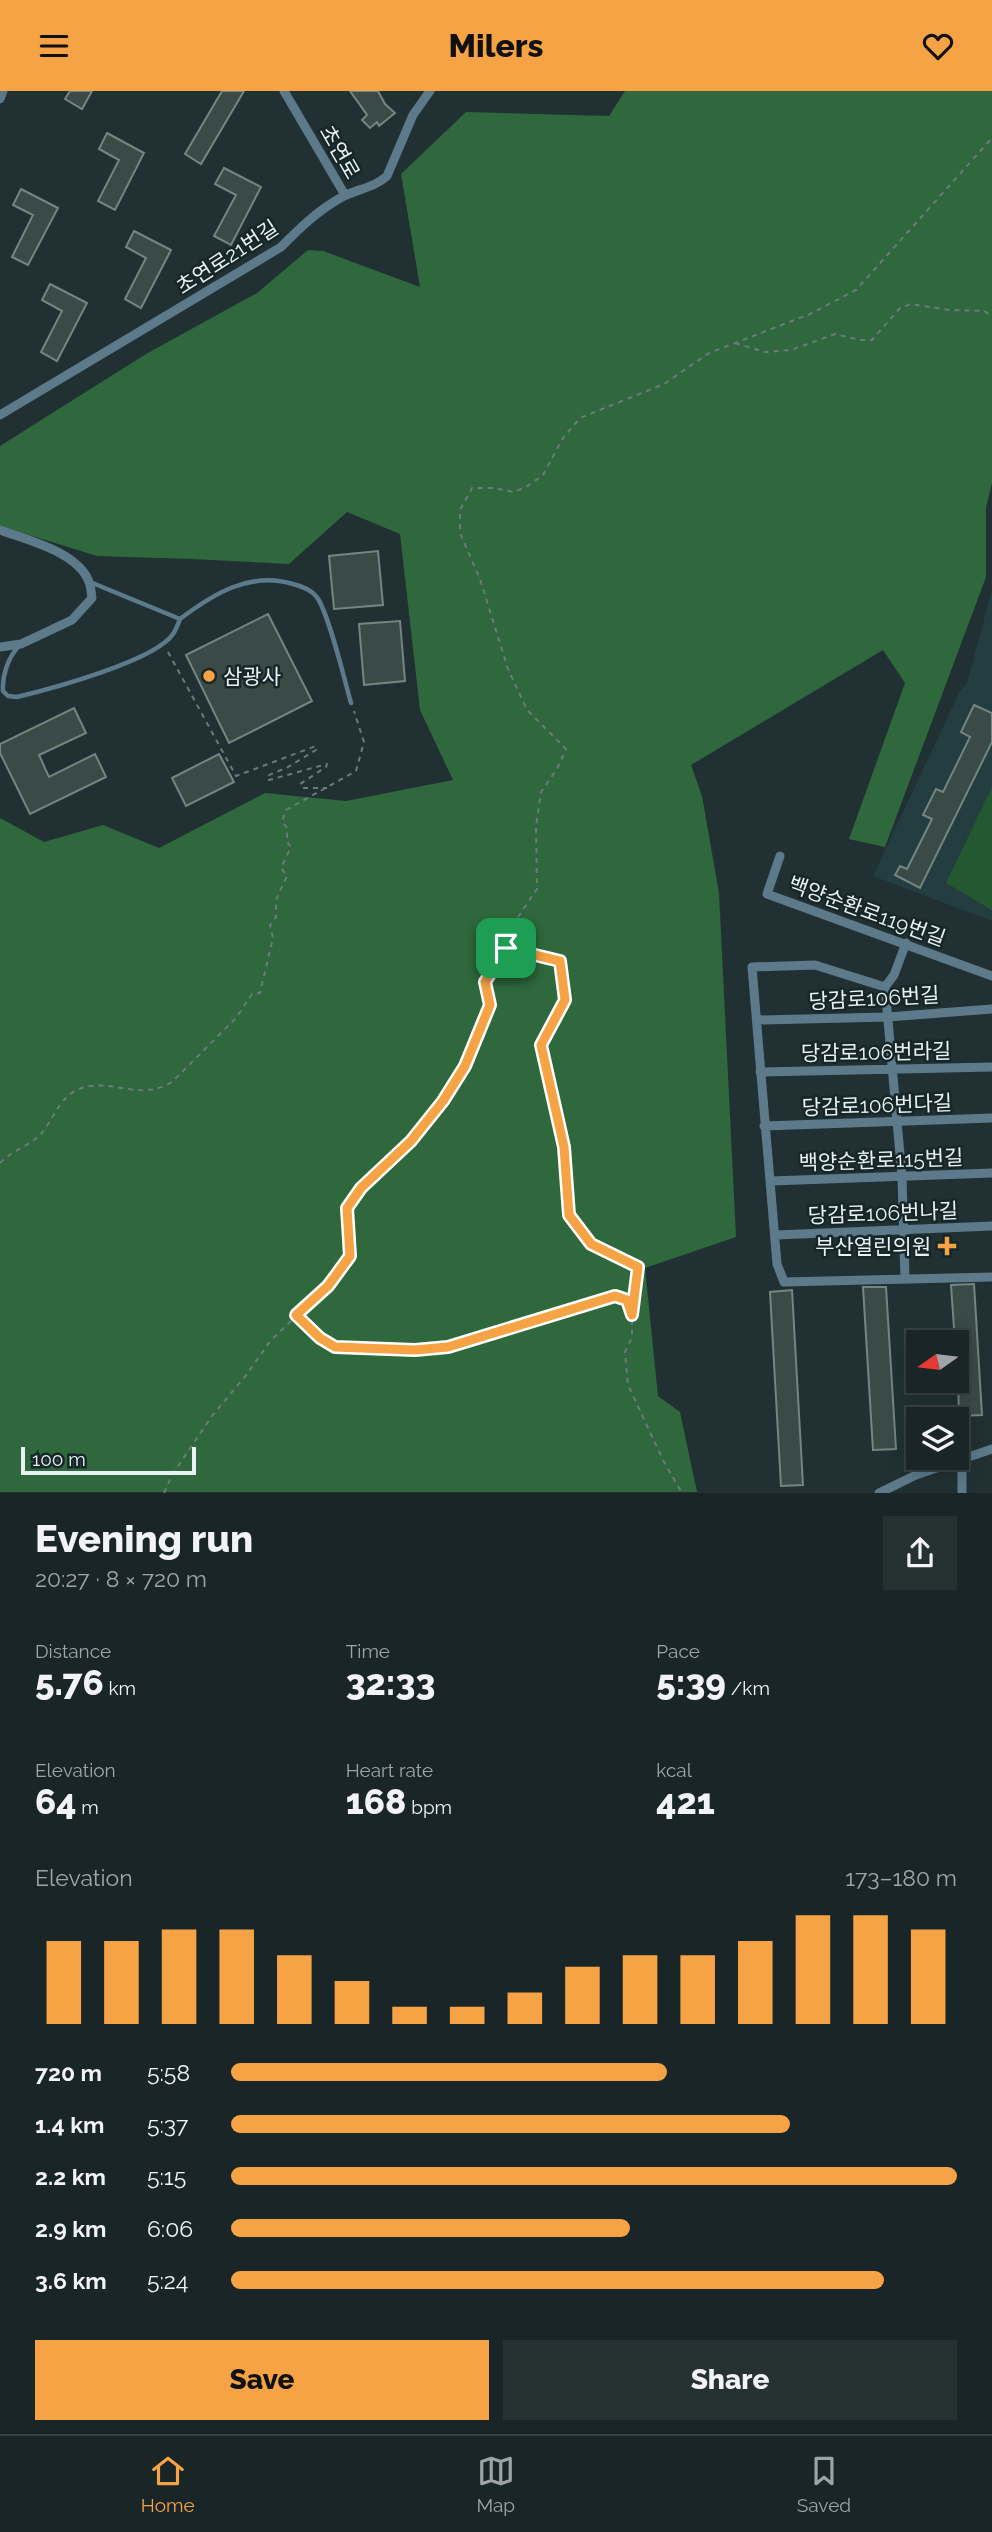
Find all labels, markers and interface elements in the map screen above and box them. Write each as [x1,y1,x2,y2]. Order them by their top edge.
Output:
icon: menu [35,27,73,65]
text: Milers [449,27,543,64]
icon: heart [919,27,957,65]
street label: 초연로 [315,121,365,183]
street label: 초연로21번길 [171,215,283,299]
place label: 삼광사 [223,664,281,689]
marker: 삼광사 [201,668,217,684]
street label: 백양순환로119번길 [785,871,949,951]
pin [476,918,536,978]
icon: arrive [487,929,525,967]
street label: 당감로106번길 [808,982,940,1014]
street label: 당감로106번라길 [801,1038,951,1066]
street label: 당감로106번다길 [801,1090,953,1120]
street label: 백양순환로115번길 [798,1145,964,1175]
street label: 당감로106번나길 [807,1198,959,1228]
place label: 부산열린의원 [815,1234,931,1259]
marker: 부산열린의원 [937,1236,957,1256]
north arrow [906,1330,970,1393]
map controls [906,1330,969,1470]
button: layers [906,1407,969,1470]
scale bar [21,1443,196,1475]
text: 100 m [32,1448,86,1470]
text: Evening run [35,1516,253,1561]
button: share [883,1516,957,1590]
text: 20:27 · 8 × 720 m [35,1565,207,1592]
text: Distance [35,1640,111,1662]
text: Time [346,1640,390,1662]
text: Pace [656,1640,700,1662]
text: 5.76 [35,1662,104,1703]
text: 32:33 [346,1662,435,1703]
text: 5:39 [656,1662,726,1703]
text: km [104,1677,136,1699]
text: /km [726,1677,770,1699]
text: Elevation [35,1759,116,1781]
text: Heart rate [346,1759,433,1781]
text: kcal [656,1759,692,1781]
text: 64 [35,1781,77,1822]
text: 168 [346,1781,406,1822]
text: 421 [656,1781,715,1822]
text: m [77,1796,99,1818]
text: bpm [406,1796,452,1818]
text: Elevation [35,1864,133,1891]
text: 173–180 m [845,1864,957,1891]
text: 720 m [35,2059,102,2086]
text: 5:58 [147,2059,190,2086]
text: 1.4 km [35,2111,104,2138]
text: 5:37 [147,2111,188,2138]
text: 2.2 km [35,2163,106,2190]
text: 5:15 [147,2163,186,2190]
text: 2.9 km [35,2215,106,2242]
text: 6:06 [147,2215,193,2242]
text: 3.6 km [35,2267,107,2294]
text: 5:24 [147,2267,188,2294]
button: Save [35,2340,489,2420]
button: Share [503,2340,957,2420]
tab: Home [141,2452,195,2516]
tab: Map [476,2452,515,2516]
tab: Saved [797,2452,851,2516]

